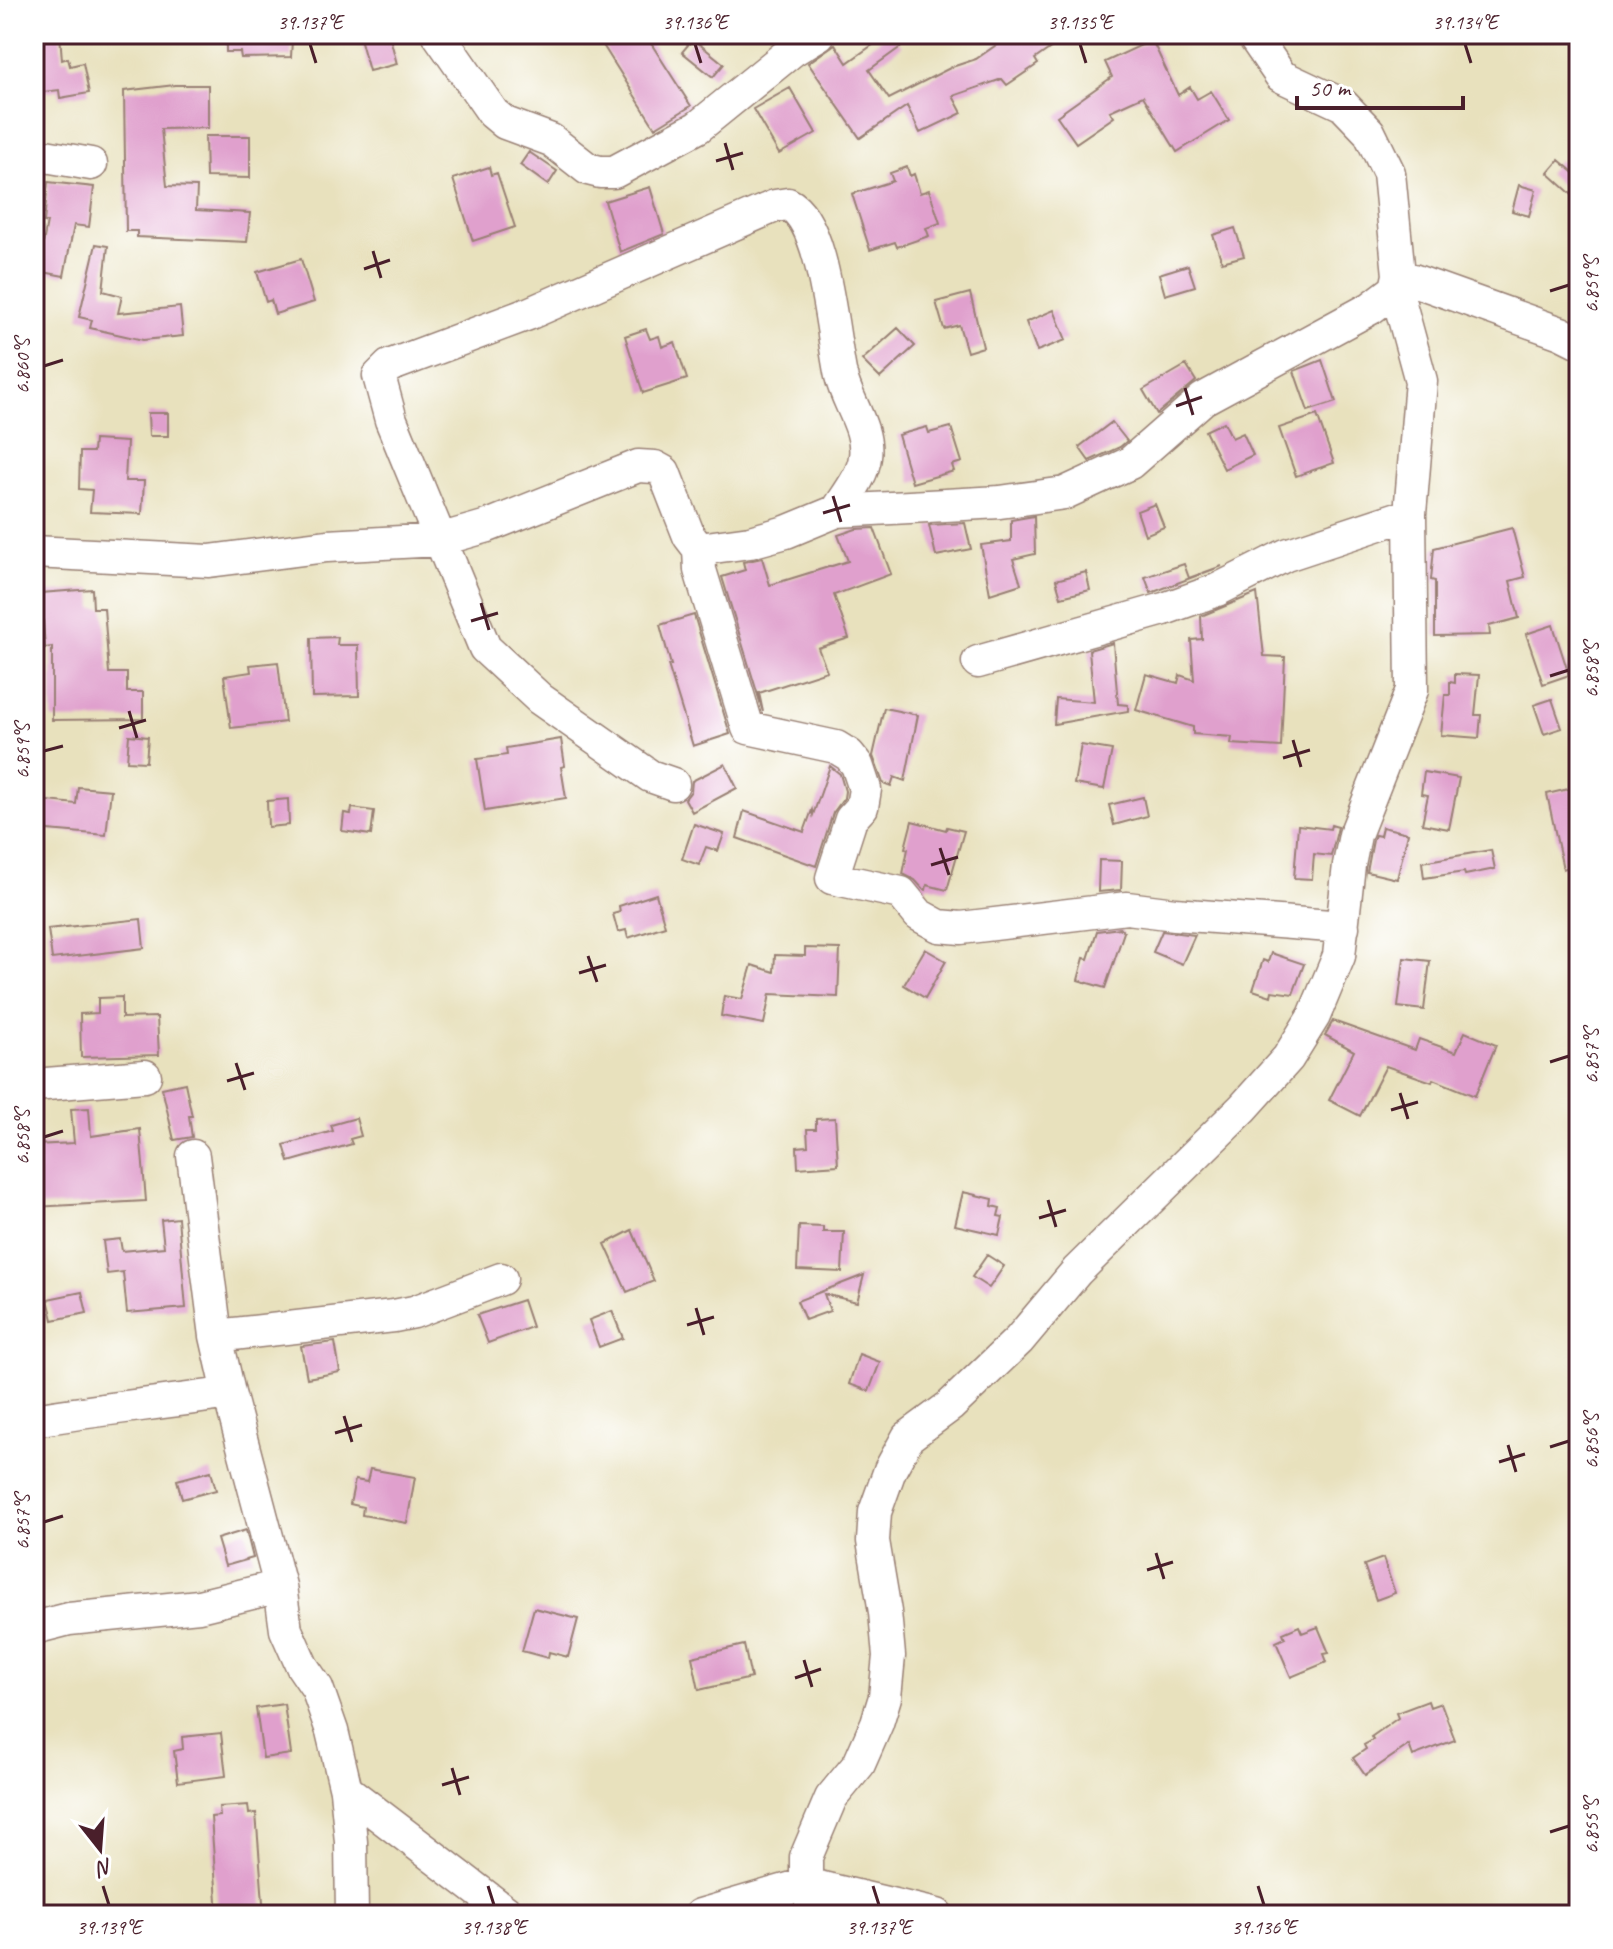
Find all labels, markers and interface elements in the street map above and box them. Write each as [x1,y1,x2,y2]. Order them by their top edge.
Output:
text: 39.137°E [277,10,345,35]
text: 39.136°E [662,10,730,35]
text: 39.135°E [1047,10,1115,35]
text: 39.134°E [1432,10,1500,35]
scale bar [1297,60,1463,110]
text: 50 m [1309,73,1352,103]
text: 6.859°S [1579,253,1604,313]
text: 6.860°S [10,334,35,394]
text: 6.858°S [1579,638,1604,698]
text: 6.859°S [10,719,35,779]
text: 6.857°S [1579,1024,1604,1084]
text: 6.858°S [10,1105,35,1165]
text: 6.856°S [1579,1409,1604,1469]
text: 6.857°S [10,1490,35,1550]
text: 6.855°S [1579,1794,1604,1854]
north arrow [60,1809,140,1889]
text: N [92,1852,116,1884]
text: 39.139°E [76,1915,144,1940]
text: 39.138°E [461,1915,529,1940]
text: 39.137°E [846,1915,914,1940]
text: 39.136°E [1231,1915,1299,1940]

